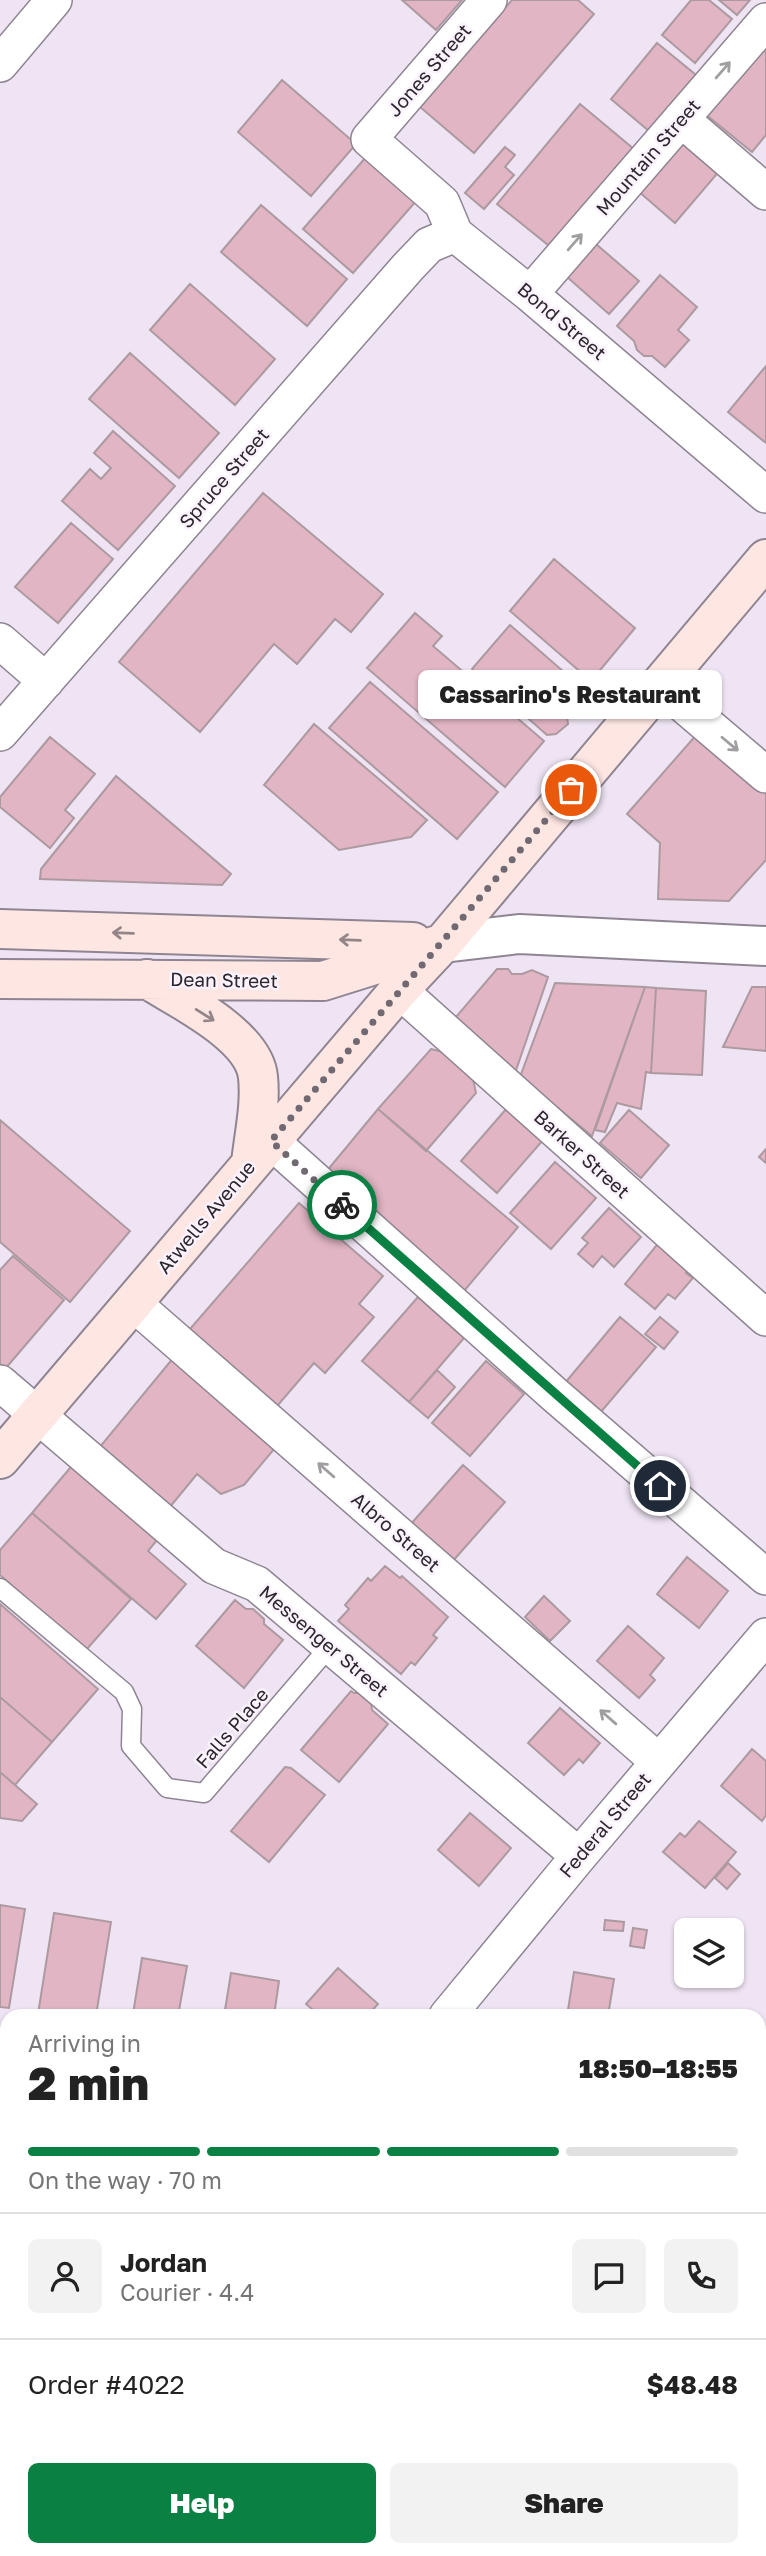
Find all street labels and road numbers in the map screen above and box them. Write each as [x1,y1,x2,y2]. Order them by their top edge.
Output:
street label: Jones Street [382,18,475,121]
street label: Mountain Street [591,94,704,220]
street label: Bond Street [513,277,611,364]
street label: Spruce Street [174,423,273,532]
street label: Dean Street [170,967,278,992]
street label: Barker Street [530,1105,635,1203]
street label: Atwells Avenue [152,1156,259,1278]
street label: Albro Street [347,1487,445,1576]
street label: Messenger Street [255,1580,393,1701]
street label: Falls Place [190,1683,273,1773]
street label: Federal Street [554,1768,655,1882]

